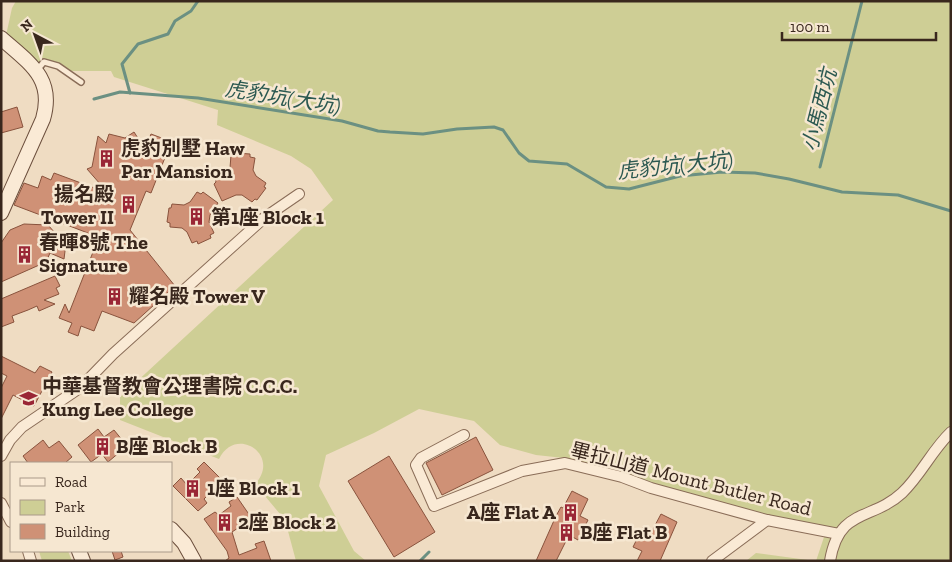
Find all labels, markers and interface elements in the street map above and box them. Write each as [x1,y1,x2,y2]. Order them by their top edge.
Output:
north arrow [10,10,60,60]
scale bar [782,10,936,42]
text: N [17,15,37,35]
text: 100 m [790,18,829,36]
water label: 小馬西坑 [797,63,842,154]
water label: 虎豹坑(大坑) [224,76,342,118]
place label: 虎豹別墅 Haw Par Mansion [121,136,246,183]
water label: 虎豹坑(大坑) [616,146,734,184]
building icon: 虎豹別墅 Haw Par Mansion [97,149,117,169]
place label: 揚名殿 Tower II [41,182,114,229]
building icon: 揚名殿 Tower II [118,195,138,215]
place label: 第1座 Block 1 [211,205,324,229]
building icon: 第1座 Block 1 [187,207,207,227]
place label: 春暉8號 The Signature [39,230,148,277]
building icon: 春暉8號 The Signature [15,244,35,264]
place label: 耀名殿 Tower V [129,284,265,308]
building icon: 耀名殿 Tower V [105,286,125,306]
place label: 中華基督教會公理書院 C.C.C. Kung Lee College [42,374,297,421]
school or university icon: 中華基督教會公理書院 C.C.C. Kung Lee College [18,388,38,408]
place label: B座 Block B [116,434,217,458]
building icon: B座 Block B [92,436,112,456]
street label: 畢拉山道 Mount Butler Road [568,437,814,521]
legend [10,462,172,552]
text: Road [55,473,88,491]
place label: 1座 Block 1 [207,476,300,500]
building icon: 1座 Block 1 [183,478,203,498]
text: Park [55,498,85,516]
place label: A座 Flat A [466,500,556,524]
building icon: A座 Flat A [560,502,580,522]
place label: 2座 Block 2 [238,510,336,534]
building icon: 2座 Block 2 [214,512,234,532]
place label: B座 Flat B [580,520,667,544]
building icon: B座 Flat B [556,522,576,542]
text: Building [55,523,110,541]

